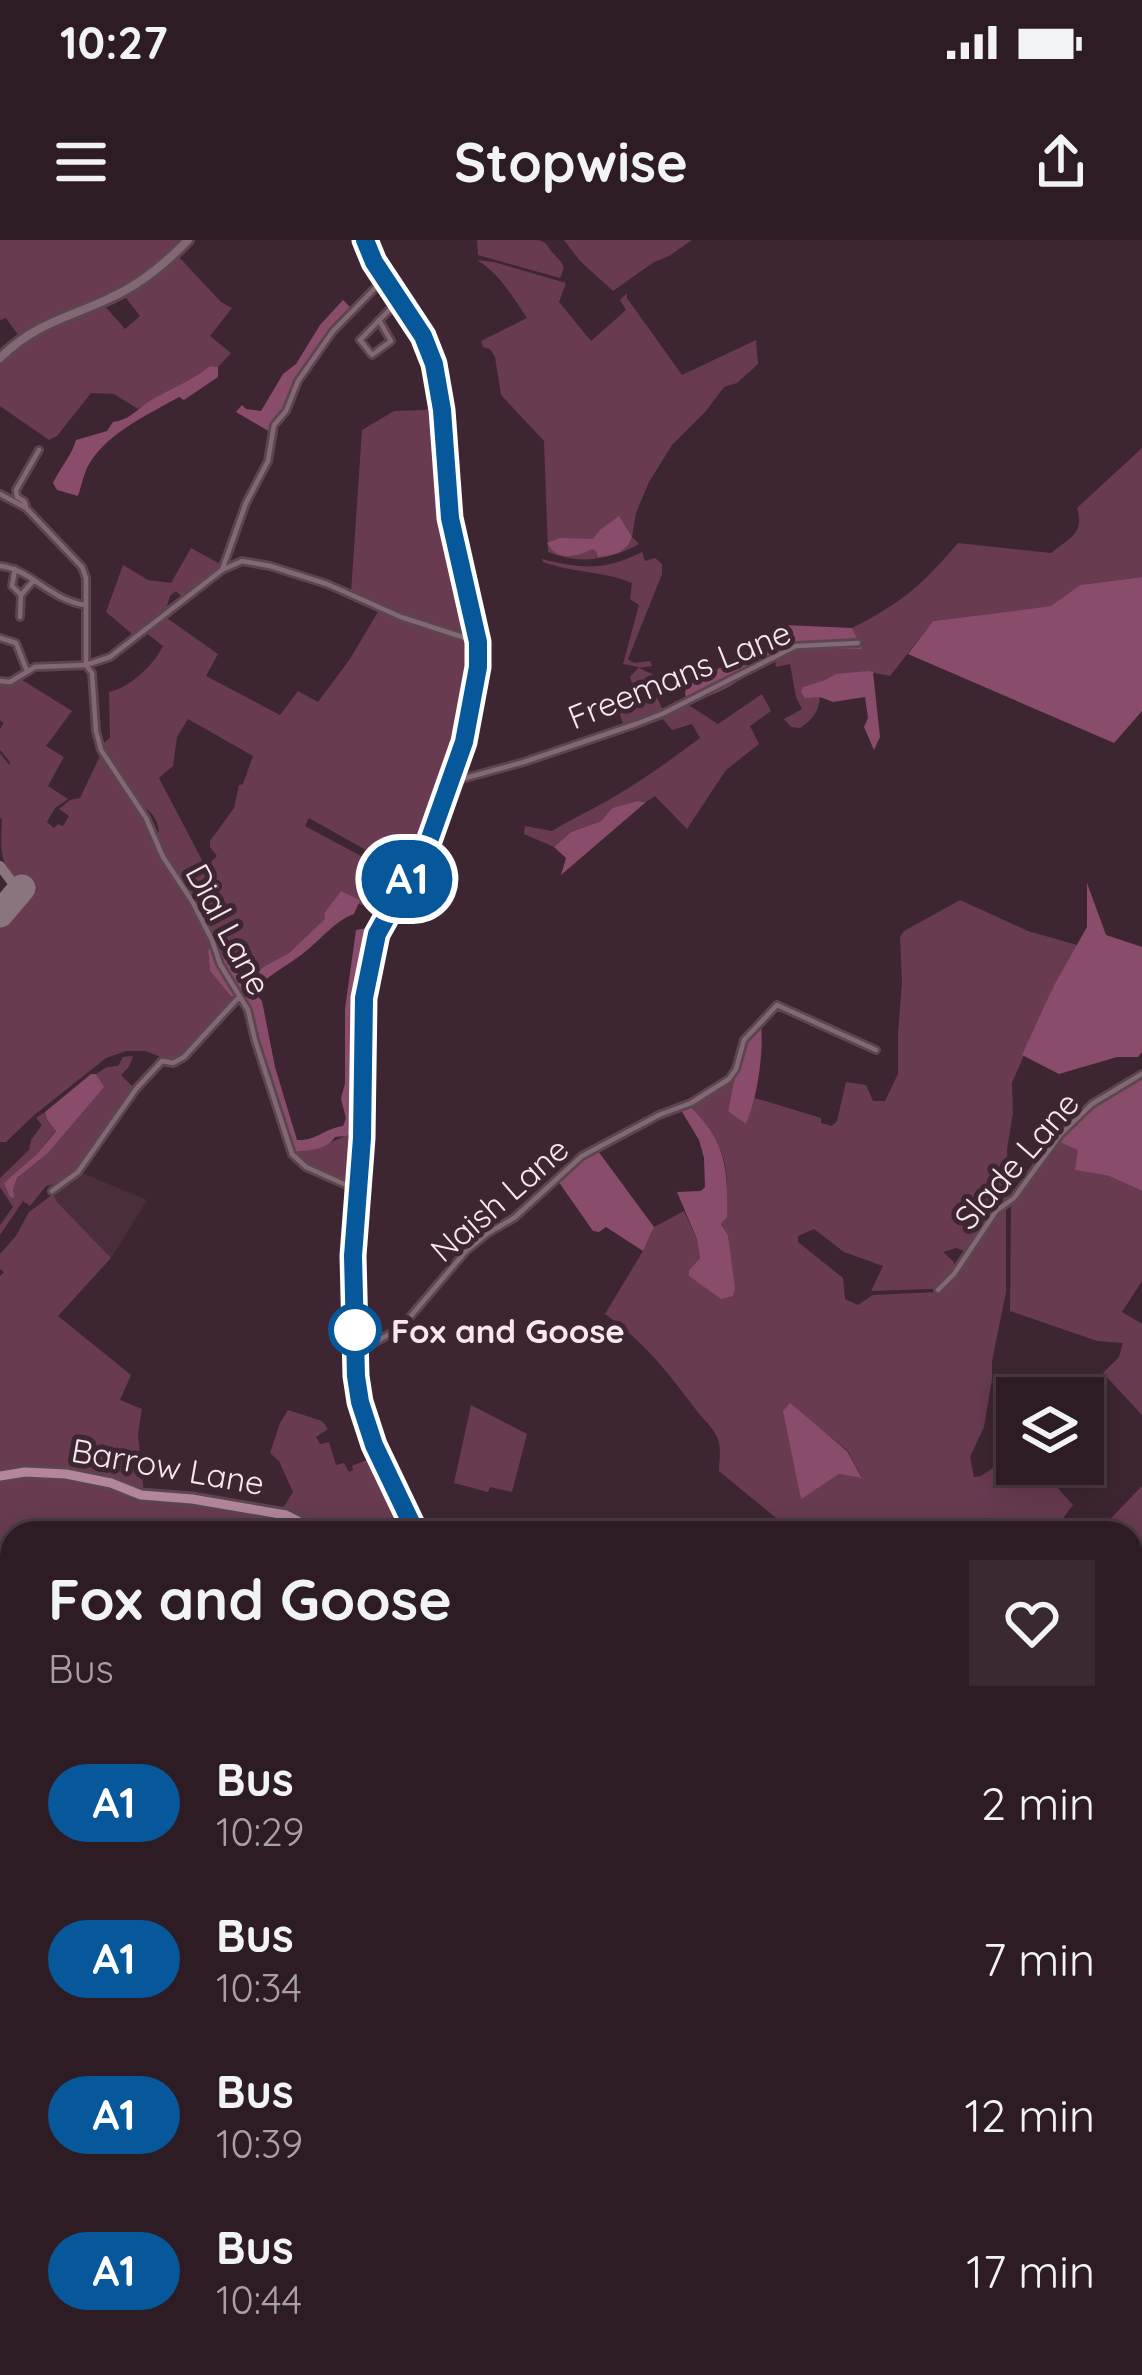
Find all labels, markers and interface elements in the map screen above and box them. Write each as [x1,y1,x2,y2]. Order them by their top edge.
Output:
text: 10:27 [60,14,168,70]
text: Stopwise [454,128,688,196]
icon: menu [48,129,114,195]
icon: share [1028,129,1094,195]
street label: Freemans Lane [562,611,796,737]
line badge: A1 [353,840,461,918]
text: A1 [385,852,429,905]
street label: Dial Lane [177,856,281,1002]
street label: Slade Lane [945,1083,1087,1237]
street label: Naish Lane [422,1128,576,1270]
marker: Fox and Goose [330,1305,380,1355]
place label: Fox and Goose [391,1310,625,1351]
map controls [996,1377,1104,1485]
button: layers [996,1377,1104,1485]
street label: Barrow Lane [68,1429,268,1503]
button: heart [969,1560,1095,1686]
text: Fox and Goose [48,1563,452,1634]
text: Bus [48,1644,114,1693]
text: Bus [216,1751,294,1807]
text: 2 min [981,1775,1095,1831]
text: A1 [92,1776,136,1829]
text: 10:29 [216,1807,304,1856]
text: Bus [216,1907,294,1963]
text: 7 min [983,1931,1095,1987]
text: A1 [92,1932,136,1985]
text: 10:34 [216,1963,302,2012]
text: Bus [216,2063,294,2119]
text: 12 min [964,2087,1095,2143]
text: A1 [92,2088,136,2141]
text: 10:39 [216,2119,303,2168]
text: Bus [216,2219,294,2275]
text: 17 min [966,2243,1095,2299]
text: A1 [92,2244,136,2297]
text: 10:44 [216,2275,302,2324]

